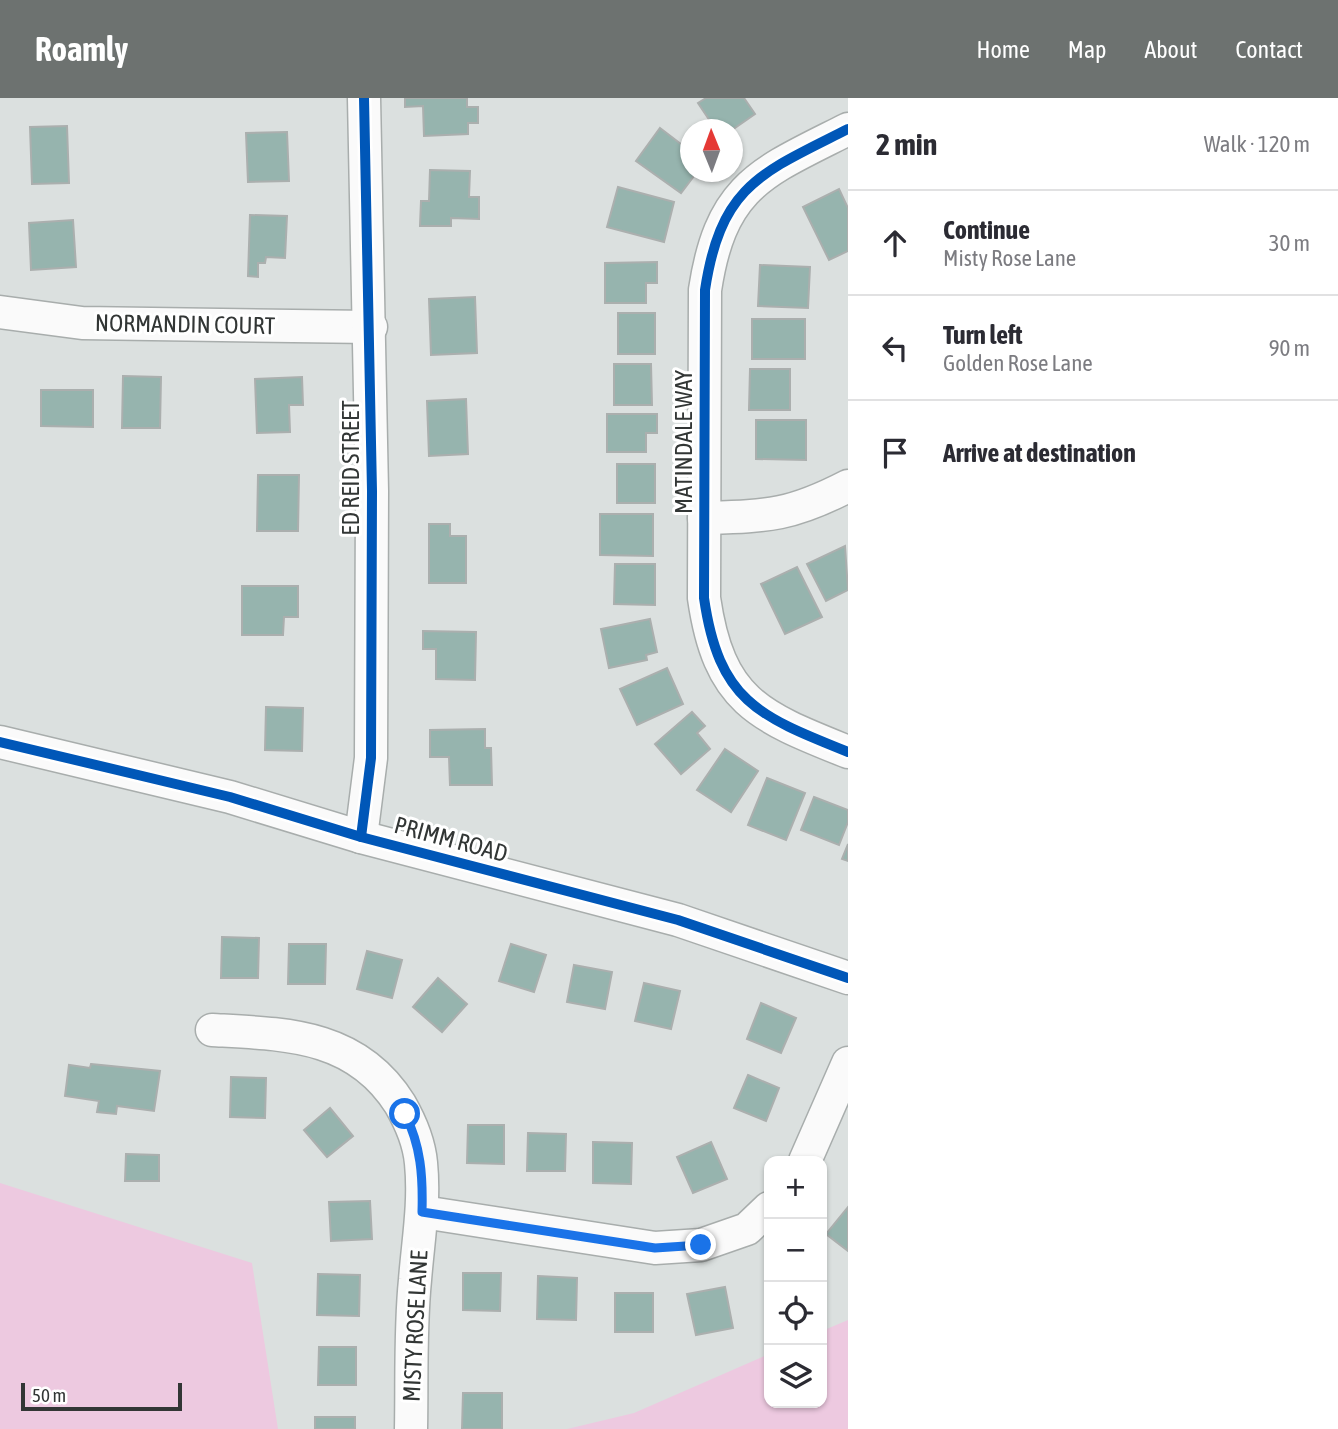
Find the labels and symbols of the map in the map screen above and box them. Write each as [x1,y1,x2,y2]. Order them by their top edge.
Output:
north arrow [680,119,743,182]
street label: NORMANDIN COURT [95,309,276,339]
street label: MATINDALE WAY [670,370,697,514]
street label: ED REID STREET [337,400,364,536]
street label: PRIMM ROAD [391,811,511,867]
route start [389,1098,420,1129]
route end [685,1229,716,1260]
street label: MISTY ROSE LANE [398,1250,432,1402]
scale bar [21,1380,182,1412]

